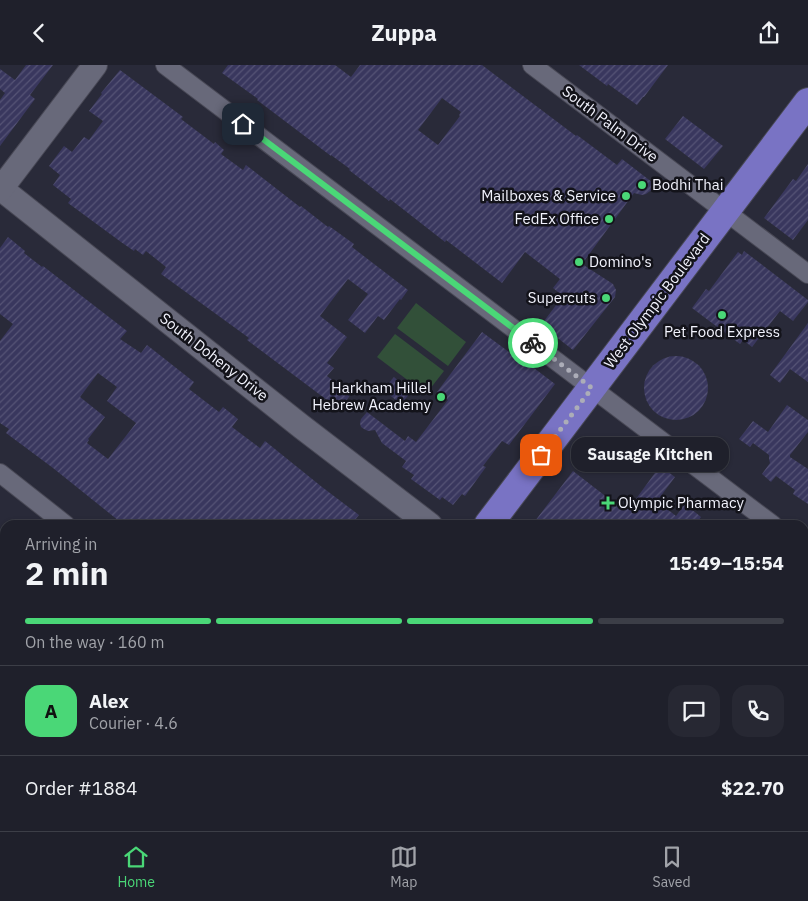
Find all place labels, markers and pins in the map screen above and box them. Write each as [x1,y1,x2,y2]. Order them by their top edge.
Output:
pin [222,103,264,145]
place label: Bodhi Thai [652,175,724,194]
marker: Bodhi Thai [636,179,648,191]
place label: Mailboxes & Service [481,186,616,205]
marker: Mailboxes & Service [620,190,632,202]
place label: FedEx Office [514,209,599,228]
marker: FedEx Office [603,213,615,225]
place label: Domino's [589,252,652,271]
marker: Domino's [573,256,585,268]
place label: Supercuts [528,288,596,307]
marker: Supercuts [600,292,612,304]
marker: Pet Food Express [716,309,728,321]
place label: Pet Food Express [664,322,780,341]
place label: Harkham Hillel Hebrew Academy [312,378,432,414]
marker: Harkham Hillel Hebrew Academy [435,391,447,403]
pin [520,434,562,476]
callout: Sausage Kitchen [571,437,728,473]
place label: Olympic Pharmacy [618,493,744,512]
marker: Olympic Pharmacy [602,497,614,509]

